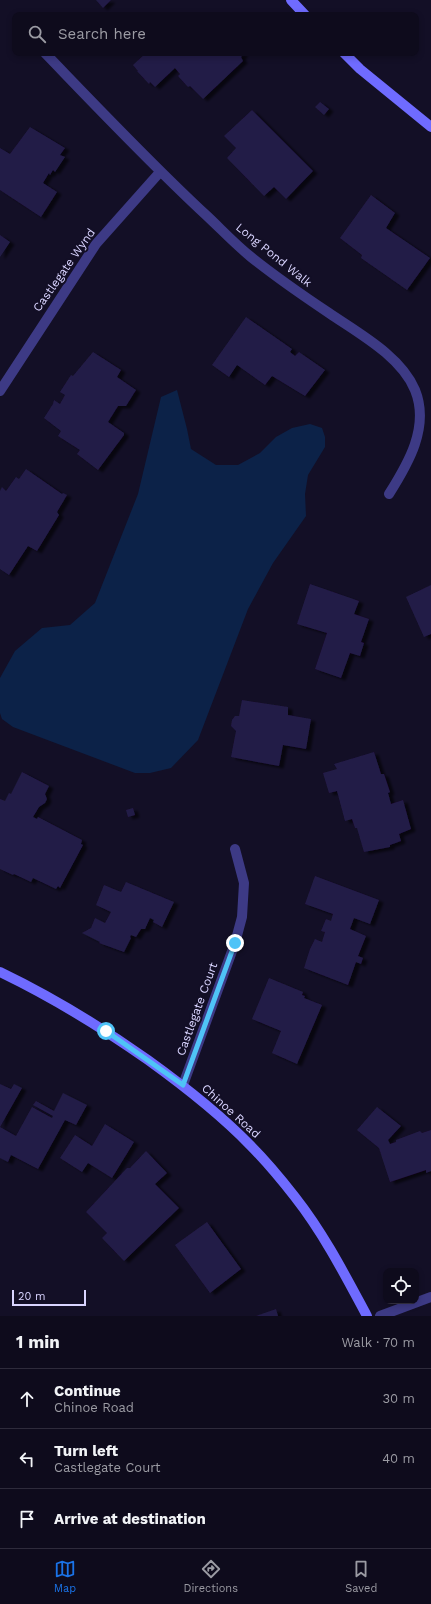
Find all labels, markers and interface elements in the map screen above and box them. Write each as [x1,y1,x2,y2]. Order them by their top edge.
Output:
search box [12,12,419,56]
icon: search [26,23,48,45]
text: Search here [58,25,146,43]
street label: Long Pond Walk [233,220,315,290]
street label: Castlegate Wynd [30,226,98,314]
route end [226,934,244,952]
street label: Castlegate Court [174,960,220,1058]
route start [97,1022,115,1040]
street label: Chinoe Road [199,1081,263,1141]
map controls [383,1268,419,1304]
button: locate [383,1268,419,1304]
scale bar [12,1288,86,1307]
text: 20 m [18,1290,46,1303]
text: 1 min [16,1332,60,1352]
text: Walk · 70 m [341,1335,415,1350]
text: Continue [54,1382,121,1400]
icon: ahead [16,1388,38,1410]
text: 30 m [383,1391,415,1406]
text: Chinoe Road [54,1400,134,1415]
text: Turn left [54,1442,118,1460]
icon: left [16,1448,38,1470]
text: 40 m [382,1451,415,1466]
text: Castlegate Court [54,1460,161,1475]
icon: arrive [16,1508,38,1530]
text: Arrive at destination [54,1510,206,1528]
tab: Map [54,1558,76,1595]
tab: Directions [184,1558,238,1595]
tab: Saved [345,1558,377,1595]

